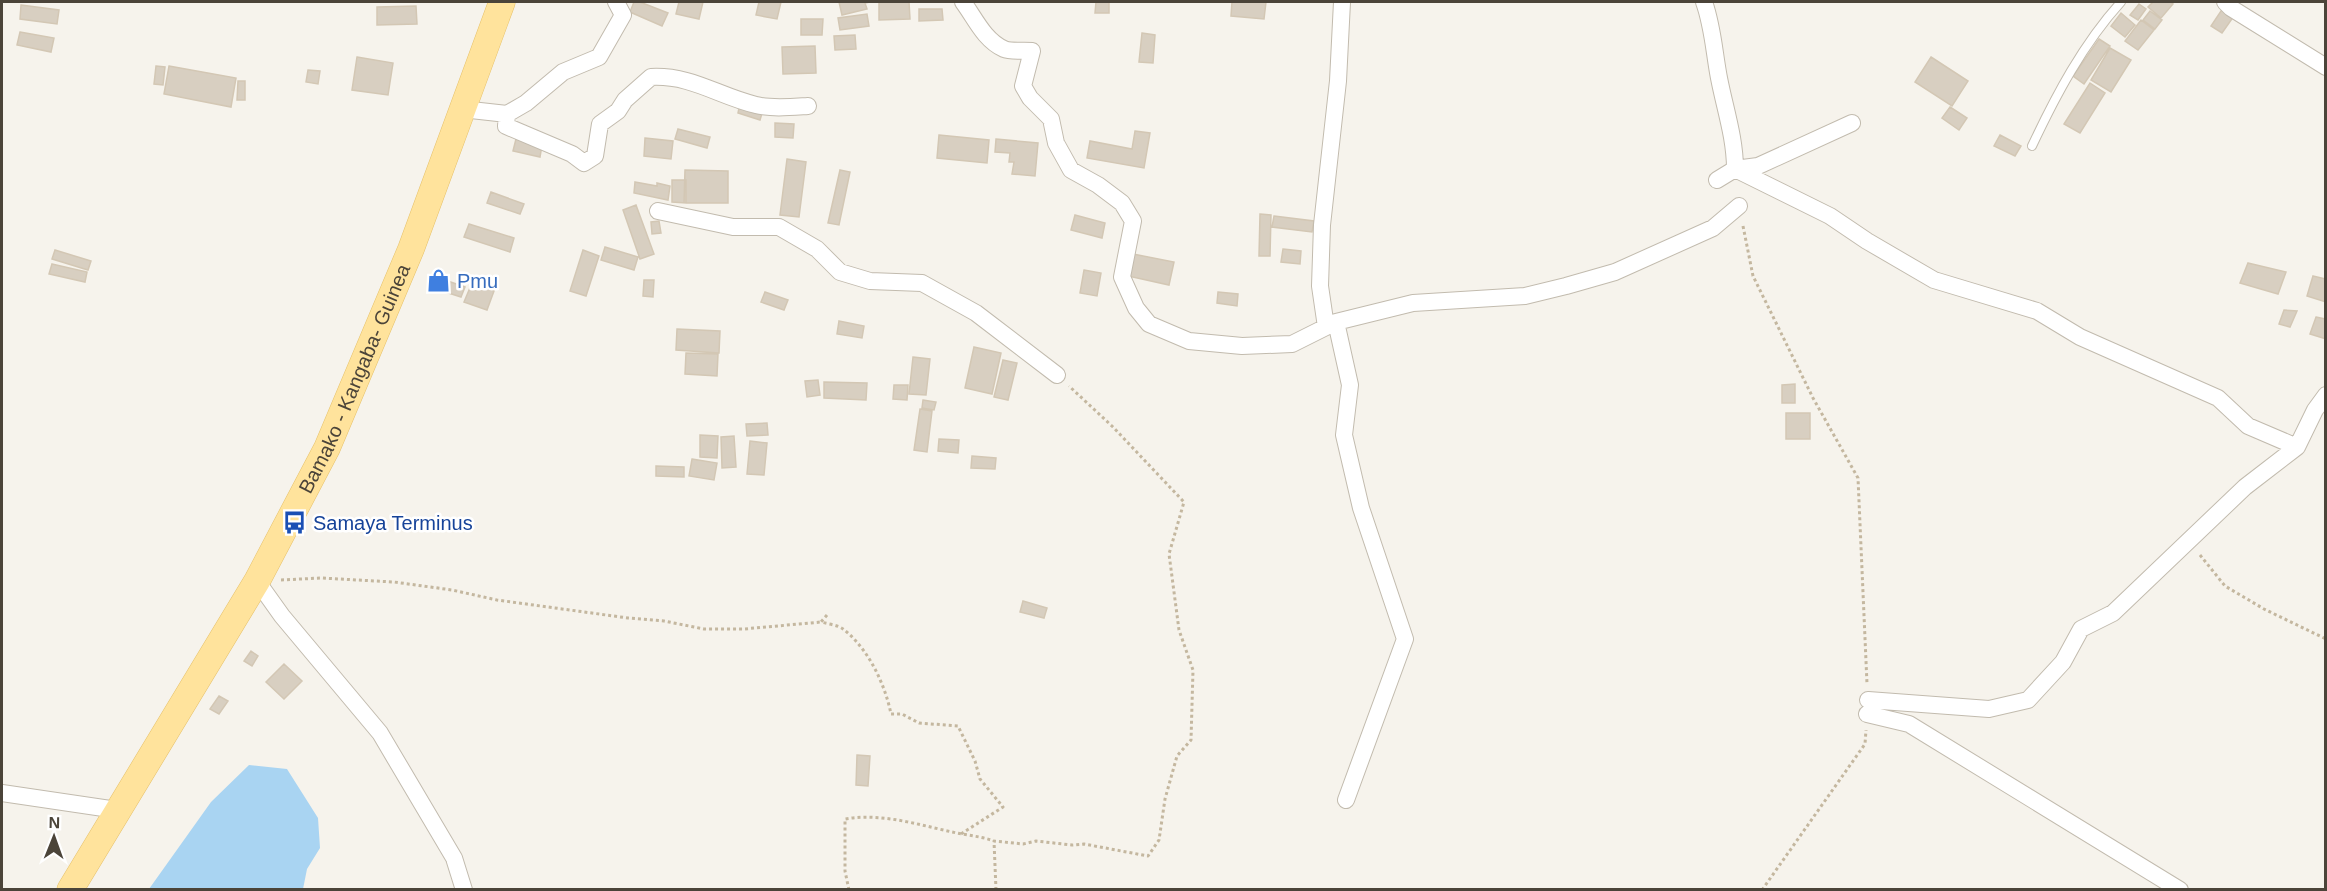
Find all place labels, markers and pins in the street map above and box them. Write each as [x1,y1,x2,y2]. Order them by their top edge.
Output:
shop icon: Pmu [426,268,452,294]
place label: Pmu [457,270,498,292]
bus stop icon: Samaya Terminus [282,510,308,536]
place label: Samaya Terminus [313,512,473,534]

